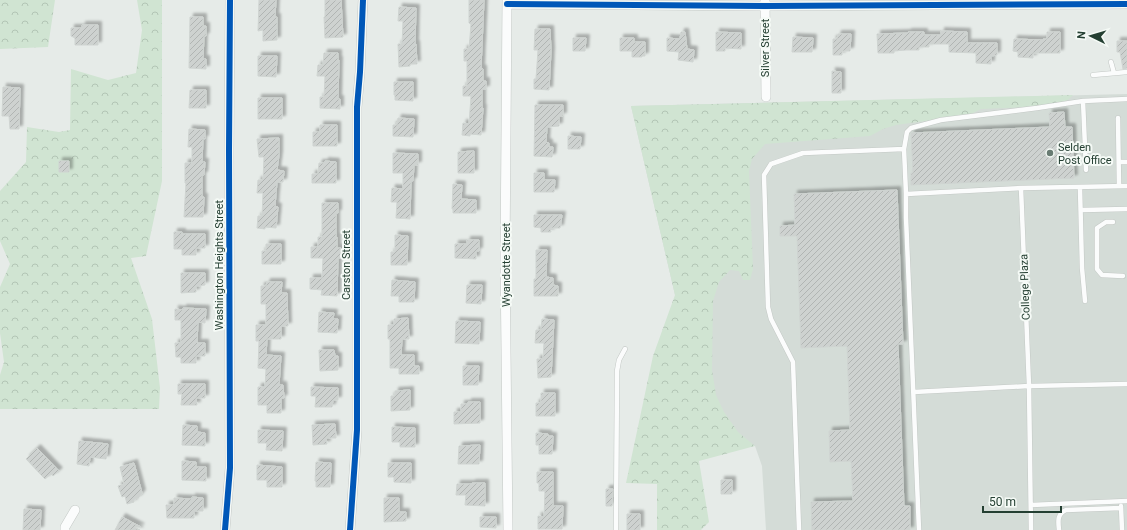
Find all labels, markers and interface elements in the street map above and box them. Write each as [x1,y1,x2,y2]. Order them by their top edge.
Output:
north arrow [1071,16,1111,56]
street label: Silver Street [759,18,772,77]
text: N [1075,31,1088,40]
place label: Selden Post Office [1058,141,1112,167]
marker: Selden Post Office [1045,148,1055,158]
street label: Washington Heights Street [213,199,226,330]
street label: Wyandotte Street [500,223,513,307]
street label: Carston Street [340,230,353,300]
street label: College Plaza [1017,254,1033,320]
scale bar [983,488,1061,514]
text: 50 m [989,495,1016,509]

